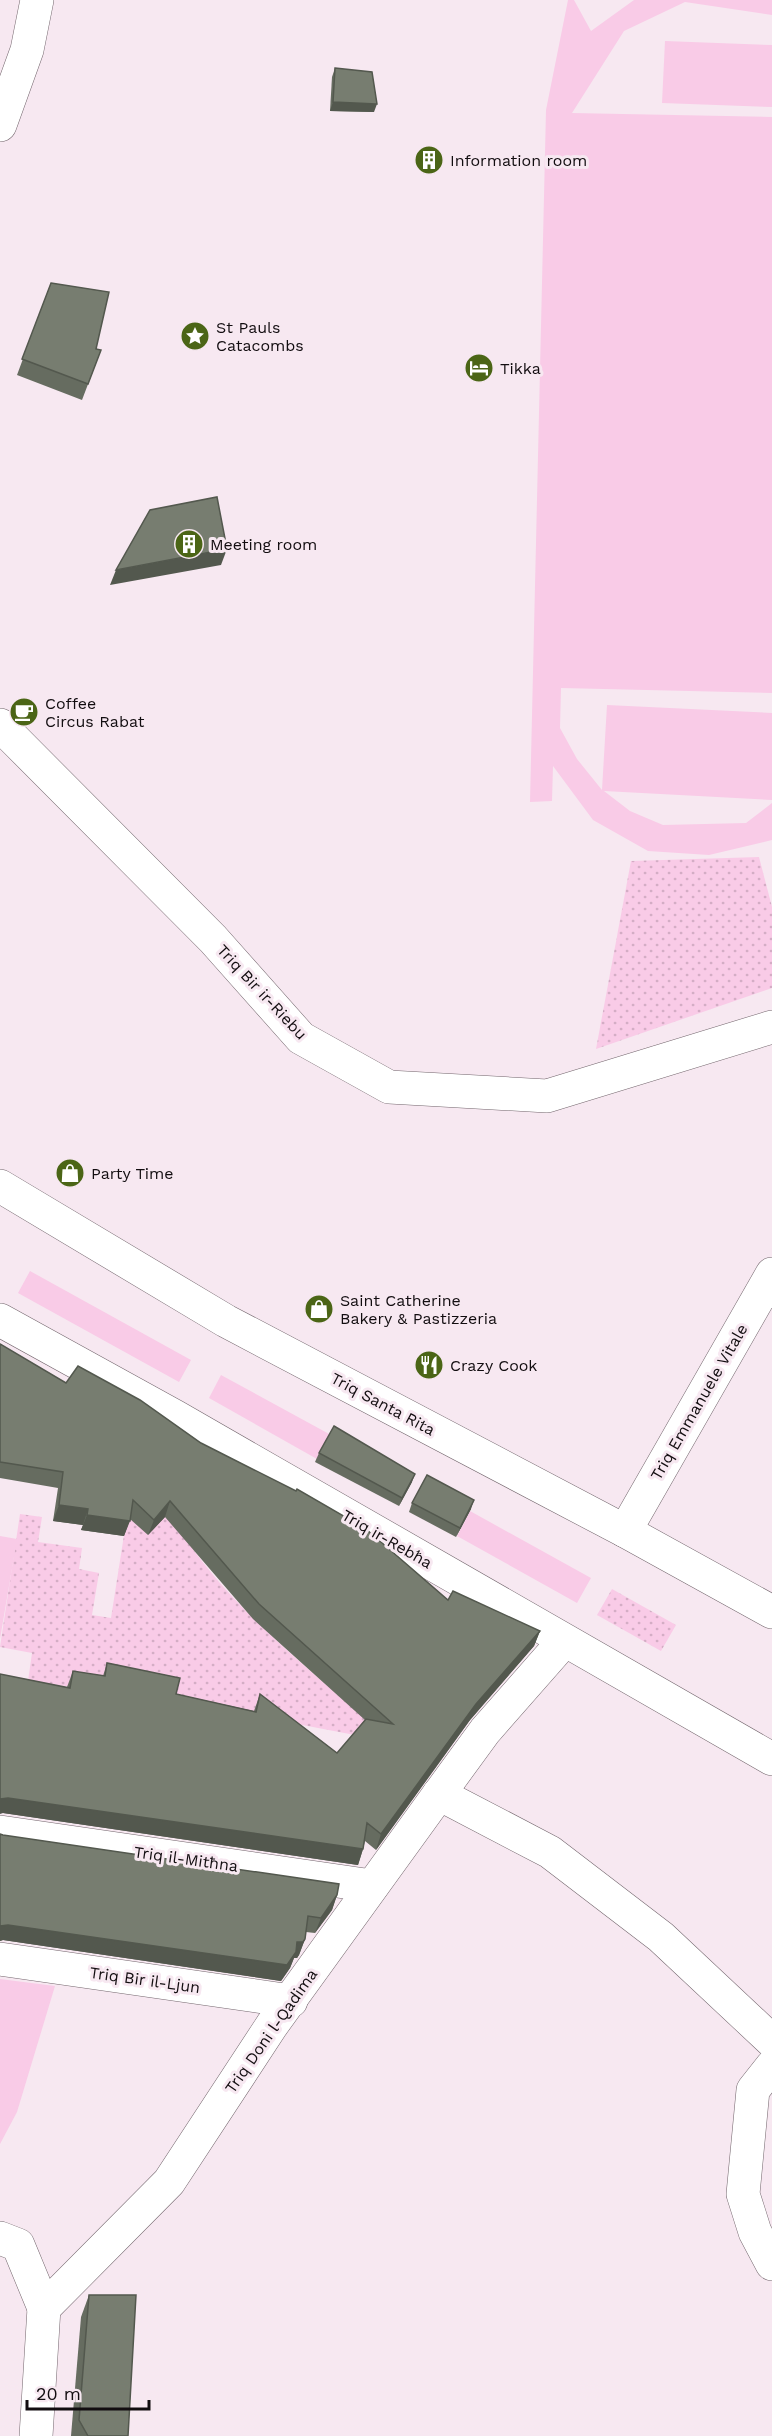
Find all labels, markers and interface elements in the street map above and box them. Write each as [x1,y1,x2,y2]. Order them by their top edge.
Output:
building icon: Information room [413,144,445,176]
place label: Information room [450,151,587,170]
place label: St Pauls Catacombs [216,318,304,355]
place icon: St Pauls Catacombs [179,320,211,352]
hotel icon: Tikka [463,352,495,384]
place label: Tikka [500,359,541,378]
building icon: Meeting room [173,528,205,560]
place label: Meeting room [210,535,317,554]
place label: Coffee Circus Rabat [45,694,145,731]
cafe icon: Coffee Circus Rabat [8,696,40,728]
street label: Triq Bir ir-Riebu [213,941,311,1043]
shop icon: Party Time [54,1157,86,1189]
place label: Party Time [91,1164,174,1183]
place label: Saint Catherine Bakery & Pastizzeria [340,1291,497,1328]
shop icon: Saint Catherine Bakery & Pastizzeria [303,1293,335,1325]
street label: Triq Emmanuele Vitale [646,1321,752,1483]
restaurant icon: Crazy Cook [413,1349,445,1381]
place label: Crazy Cook [450,1356,537,1375]
street label: Triq Santa Rita [328,1369,438,1439]
street label: Triq ir-Rebħa [338,1505,436,1573]
street label: Triq il-Mitħna [133,1842,239,1876]
street label: Triq Bir il-Ljun [89,1963,201,1997]
street label: Triq Doni l-Qadima [221,1965,321,2097]
scale bar [27,2373,148,2411]
text: 20 m [36,2383,81,2404]

